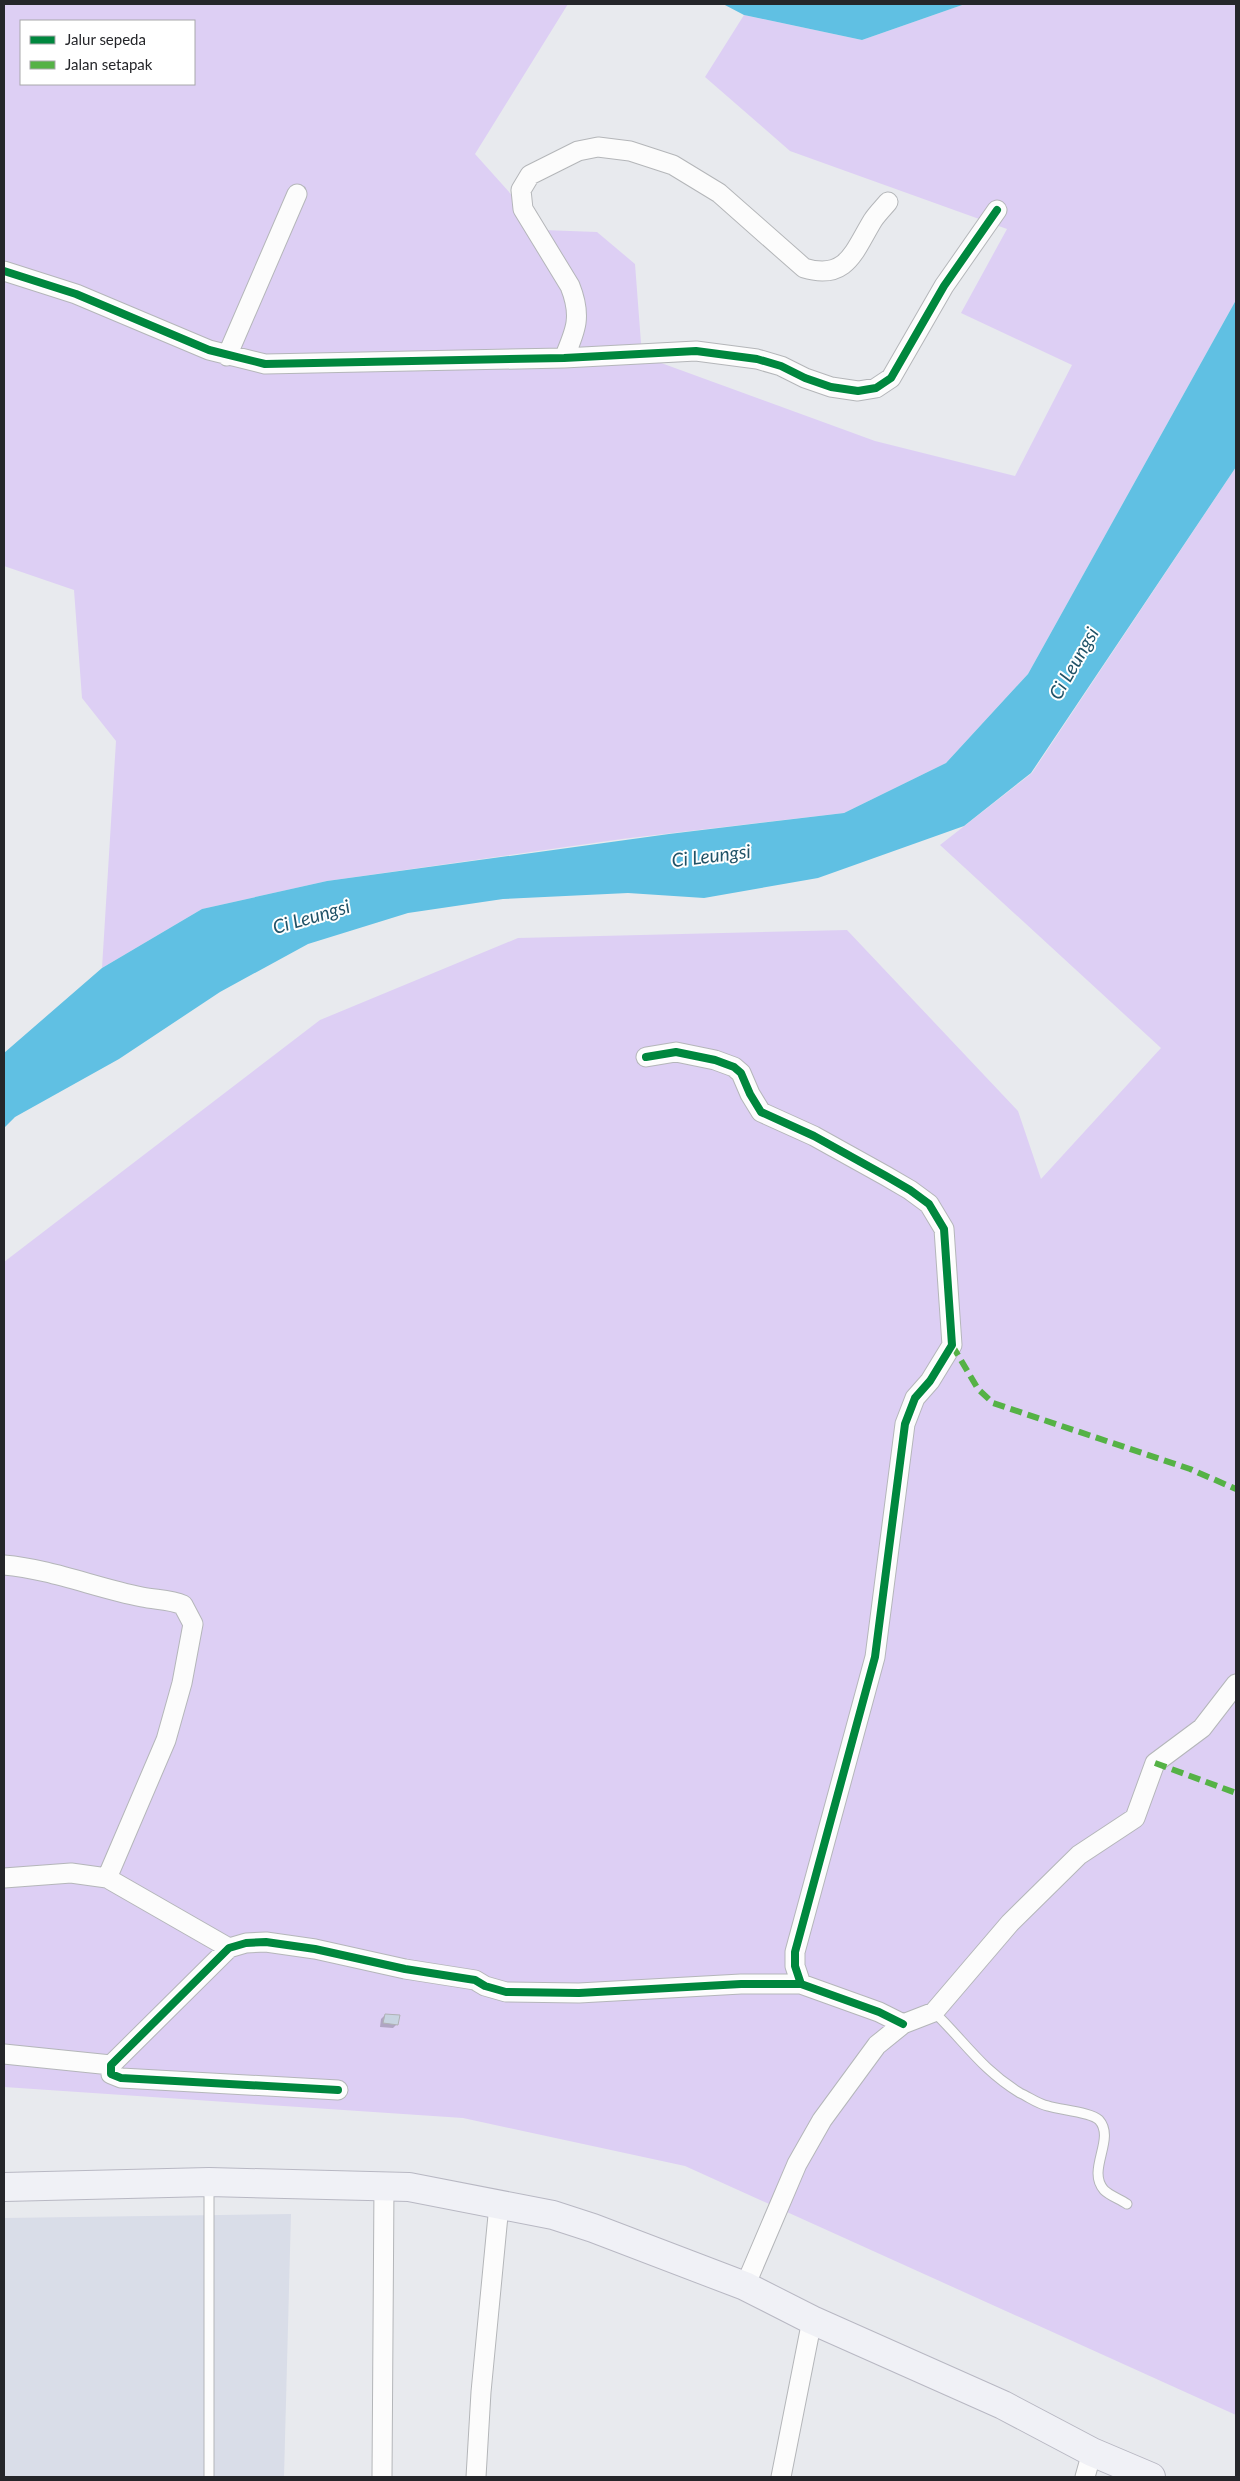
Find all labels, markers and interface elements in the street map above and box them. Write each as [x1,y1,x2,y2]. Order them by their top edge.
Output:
legend [20,20,195,85]
text: Jalur sepeda [65,30,146,48]
text: Jalan setapak [65,55,153,73]
water label: Ci Leungsi [1043,622,1103,703]
water label: Ci Leungsi [670,839,752,871]
water label: Ci Leungsi [270,894,353,938]

